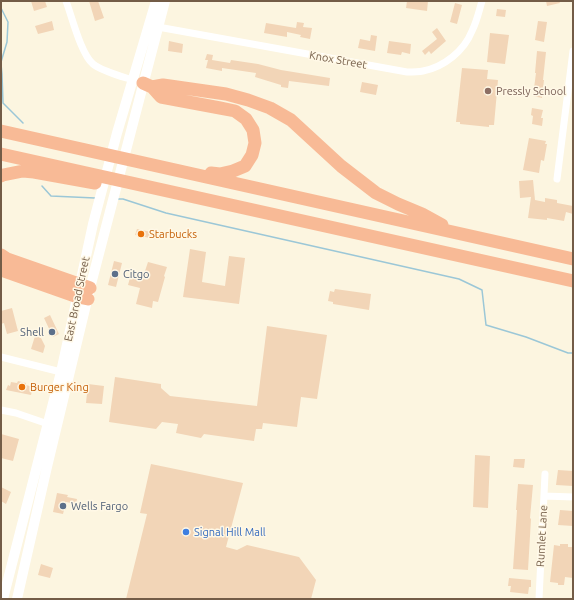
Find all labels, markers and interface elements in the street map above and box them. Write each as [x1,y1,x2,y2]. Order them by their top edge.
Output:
street label: Knox Street [308,48,368,72]
place label: Pressly School [496,84,566,98]
marker: Pressly School [483,86,493,96]
place label: Starbucks [149,227,197,241]
marker: Starbucks [136,229,146,239]
street label: East Broad Street [62,255,92,343]
place label: Citgo [123,267,149,281]
marker: Citgo [110,269,120,279]
place label: Shell [20,325,44,339]
marker: Shell [47,327,57,337]
place label: Burger King [30,380,89,394]
marker: Burger King [17,382,27,392]
place label: Wells Fargo [71,499,128,513]
marker: Wells Fargo [58,501,68,511]
street label: Rumlet Lane [534,505,550,567]
place label: Signal Hill Mall [194,525,266,539]
marker: Signal Hill Mall [181,527,191,537]

